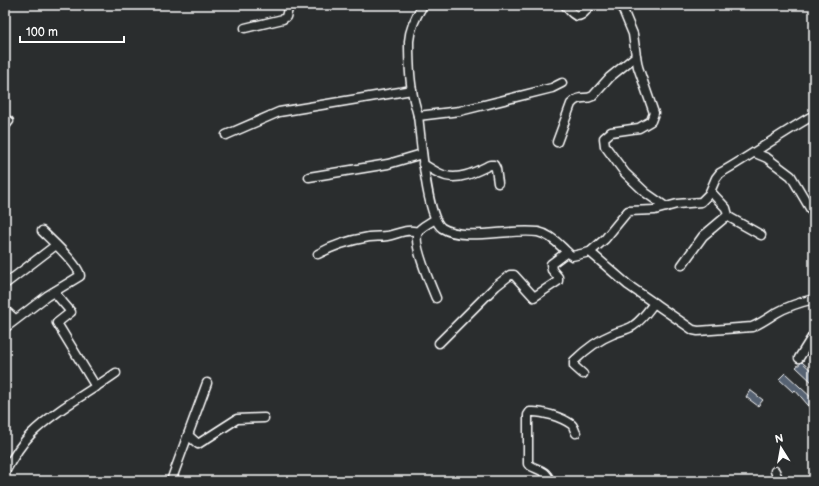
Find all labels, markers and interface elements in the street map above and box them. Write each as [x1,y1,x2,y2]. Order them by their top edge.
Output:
scale bar [20,18,124,44]
text: 100 m [26,25,58,40]
north arrow [761,428,801,468]
text: N [774,432,784,446]

